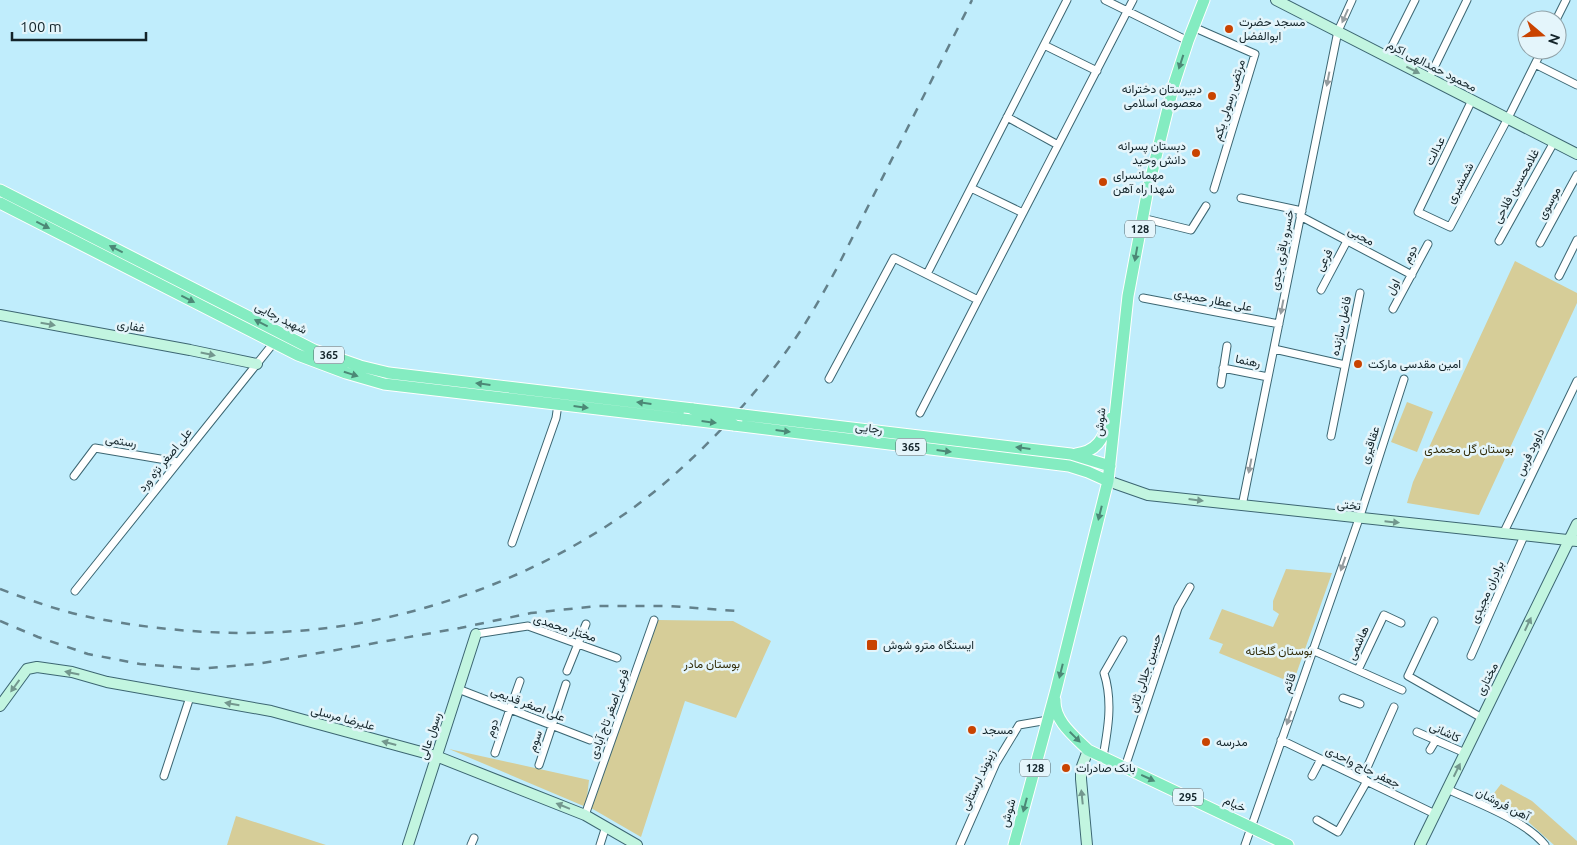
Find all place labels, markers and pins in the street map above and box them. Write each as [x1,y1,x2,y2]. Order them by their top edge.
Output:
place label: مسجد حضرت ابوالفضل [1239,15,1305,44]
marker: مسجد حضرت ابوالفضل [1223,23,1235,35]
place label: دبیرستان دخترانه معصومه اسلامی [1122,82,1202,111]
marker: دبیرستان دخترانه معصومه اسلامی [1206,90,1218,102]
place label: دبستان پسرانه دانش وحید [1118,139,1186,168]
marker: دبستان پسرانه دانش وحید [1190,147,1202,159]
place label: مهمانسرای شهدا راه آهن [1113,168,1175,197]
marker: مهمانسرای شهدا راه آهن [1097,176,1109,188]
place label: امین مقدسی مارکت [1368,357,1461,372]
marker: امین مقدسی مارکت [1352,358,1364,370]
marker: ایستگاه مترو شوش [865,638,879,652]
place label: ایستگاه مترو شوش [883,638,974,653]
place label: مسجد [982,723,1013,737]
marker: مسجد [966,724,978,736]
place label: مدرسه [1216,735,1248,750]
marker: مدرسه [1200,736,1212,748]
place label: بانک صادرات [1076,761,1136,776]
marker: بانک صادرات [1060,762,1072,774]

